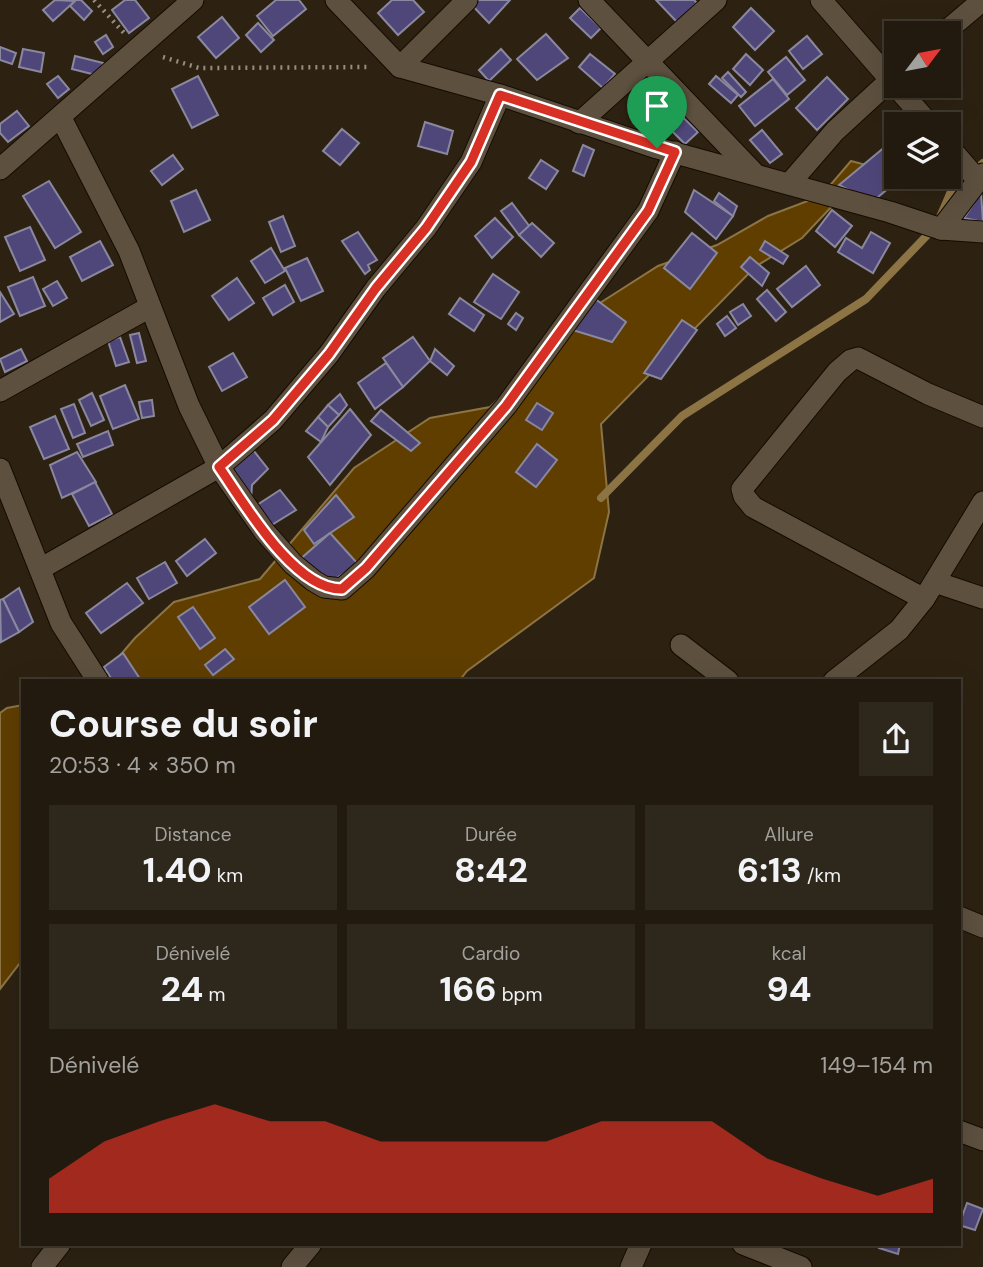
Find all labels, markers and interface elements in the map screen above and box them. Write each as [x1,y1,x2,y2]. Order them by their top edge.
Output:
north arrow [884,21,961,98]
map controls [884,21,961,189]
pin [627,76,687,148]
icon: arrive [638,87,676,125]
button: layers [884,112,961,189]
text: Course du soir [49,699,318,749]
button: share [859,702,933,776]
text: 20:53 · 4 × 350 m [49,750,236,780]
text: Distance [154,822,232,847]
text: Durée [465,822,517,847]
text: Allure [764,822,814,847]
text: 1.40 [143,847,212,893]
text: 8:42 [454,847,528,893]
text: 6:13 [737,847,802,893]
text: km [212,863,243,888]
text: /km [802,863,841,888]
text: Dénivelé [156,941,230,966]
text: Cardio [462,941,520,966]
text: kcal [772,941,806,966]
text: 24 [161,966,203,1012]
text: 166 [440,966,497,1012]
text: 94 [767,966,811,1012]
text: m [203,982,225,1007]
text: bpm [497,982,542,1007]
text: Dénivelé [49,1050,139,1080]
text: 149–154 m [820,1050,933,1080]

